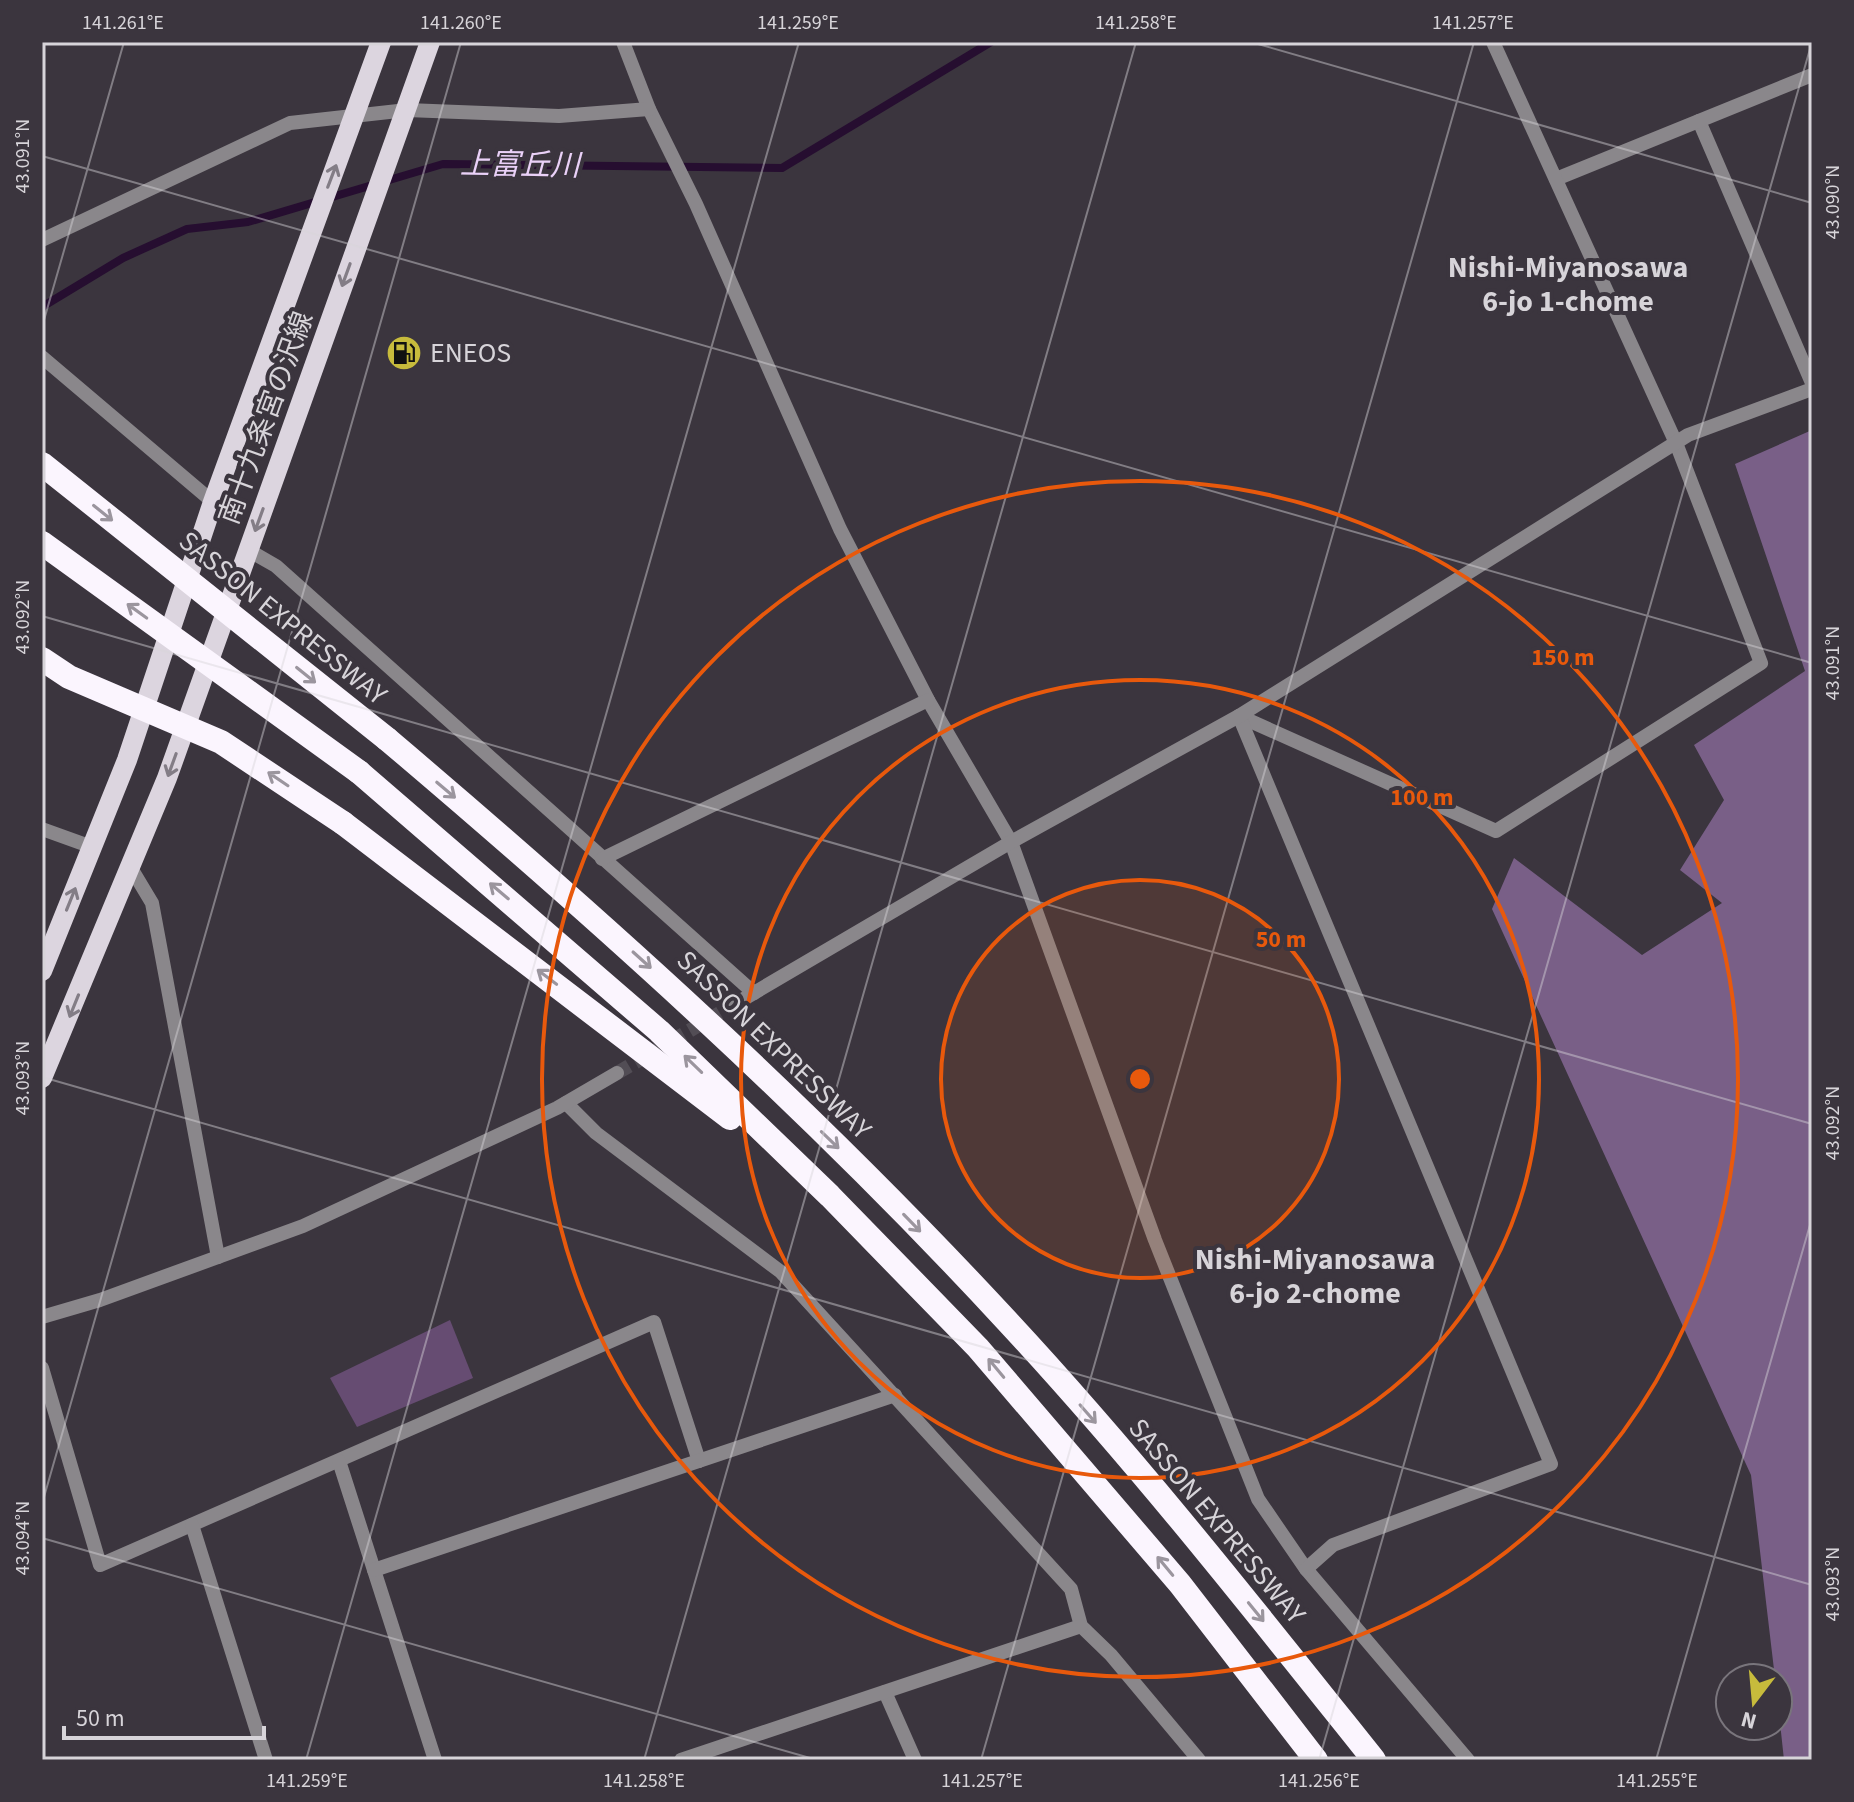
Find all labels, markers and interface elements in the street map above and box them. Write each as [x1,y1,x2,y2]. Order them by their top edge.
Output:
text: 141.261°E [82,9,164,37]
text: 141.260°E [420,9,502,37]
text: 141.259°E [757,9,839,37]
text: 141.258°E [1095,9,1177,37]
text: 141.257°E [1432,9,1514,37]
text: 43.091°N [9,119,37,193]
water label: 上富丘川 [460,142,583,188]
one-way arrow [326,164,340,189]
text: 43.090°N [1819,165,1847,239]
district label: Nishi-Miyanosawa 6-jo 1-chome [1448,246,1688,323]
one-way arrow [338,262,353,287]
street label: 南十九条宮の沢線 [209,306,323,530]
place label: ENEOS [430,333,511,373]
fuel station icon: ENEOS [385,334,423,372]
one-way arrow [92,504,113,522]
one-way arrow [251,507,265,532]
street label: SASSON EXPRESSWAY [170,521,396,715]
text: 43.092°N [9,580,37,654]
one-way arrow [126,603,148,619]
text: 43.091°N [1819,626,1847,700]
text: 150 m [1531,640,1595,675]
one-way arrow [295,666,316,684]
one-way arrow [163,752,178,777]
one-way arrow [268,771,290,788]
text: 100 m [1390,780,1454,815]
one-way arrow [435,781,456,799]
one-way arrow [490,882,510,900]
one-way arrow [65,887,79,912]
text: 50 m [1256,922,1306,957]
street label: SASSON EXPRESSWAY [668,941,881,1149]
one-way arrow [632,951,652,969]
one-way arrow [537,969,558,986]
one-way arrow [65,993,80,1018]
text: 43.093°N [9,1041,37,1115]
one-way arrow [683,1055,703,1074]
centre of rings [1126,1065,1154,1093]
text: 43.092°N [1819,1086,1847,1160]
one-way arrow [820,1130,839,1149]
one-way arrow [902,1213,921,1232]
district label: Nishi-Miyanosawa 6-jo 2-chome [1195,1238,1435,1315]
one-way arrow [987,1359,1005,1379]
one-way arrow [1079,1403,1097,1423]
street label: SASSON EXPRESSWAY [1119,1410,1315,1633]
text: 43.094°N [9,1501,37,1575]
text: 43.093°N [1819,1547,1847,1621]
one-way arrow [1156,1556,1174,1577]
one-way arrow [1248,1601,1265,1622]
north arrow [1714,1662,1794,1742]
scale bar [64,1690,264,1740]
text: 50 m [76,1701,125,1736]
text: N [1737,1703,1760,1738]
text: 141.259°E [266,1767,348,1795]
text: 141.258°E [603,1767,685,1795]
text: 141.257°E [941,1767,1023,1795]
text: 141.256°E [1278,1767,1360,1795]
text: 141.255°E [1616,1767,1698,1795]

